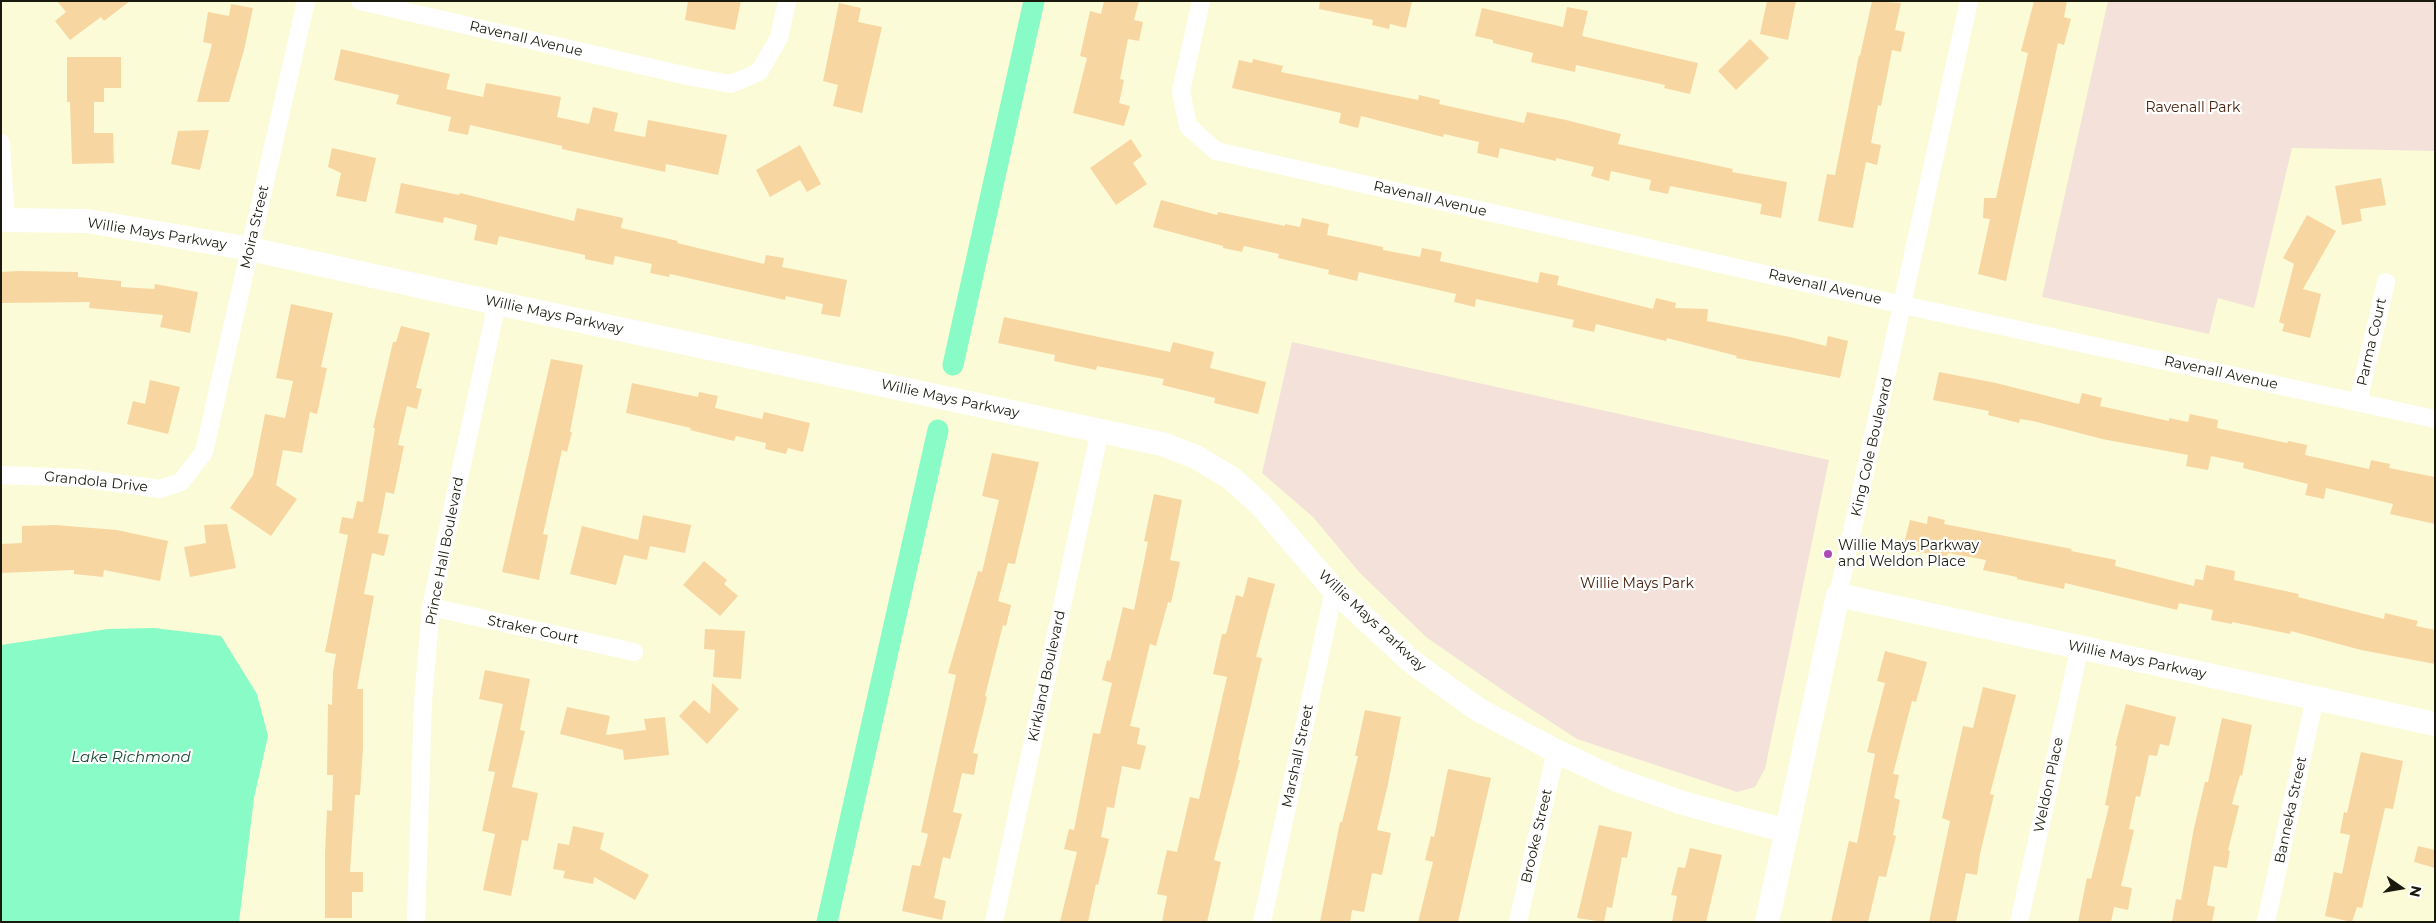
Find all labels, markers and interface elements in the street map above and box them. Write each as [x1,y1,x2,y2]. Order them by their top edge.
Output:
street label: Ravenall Avenue [468,18,584,60]
park label: Ravenall Park [2146,100,2240,116]
street label: Ravenall Avenue [1372,178,1488,220]
street label: Moira Street [237,184,273,270]
street label: Willie Mays Parkway [86,215,228,253]
street label: Ravenall Avenue [1767,266,1883,308]
street label: Willie Mays Parkway [483,292,625,338]
street label: Parma Court [2354,296,2390,388]
street label: Ravenall Avenue [2163,353,2279,393]
street label: Willie Mays Parkway [879,376,1021,422]
street label: King Cole Boulevard [1848,376,1896,518]
street label: Grandola Drive [43,468,149,496]
street label: Prince Hall Boulevard [422,476,468,626]
place label: Willie Mays Parkway and Weldon Place [1838,538,1979,570]
marker: Willie Mays Parkway and Weldon Place [1822,548,1834,560]
street label: Willie Mays Parkway [1315,567,1429,675]
park label: Willie Mays Park [1580,576,1694,592]
street label: Kirkland Boulevard [1025,609,1069,743]
street label: Straker Court [486,612,580,648]
street label: Willie Mays Parkway [2066,637,2208,683]
street label: Marshall Street [1279,703,1317,809]
street label: Weldon Place [2031,736,2067,834]
water label: Lake Richmond [71,749,191,767]
street label: Banneka Street [2271,755,2311,865]
street label: Brooke Street [1518,787,1556,885]
north arrow [2376,863,2426,913]
text: N [2406,884,2426,899]

